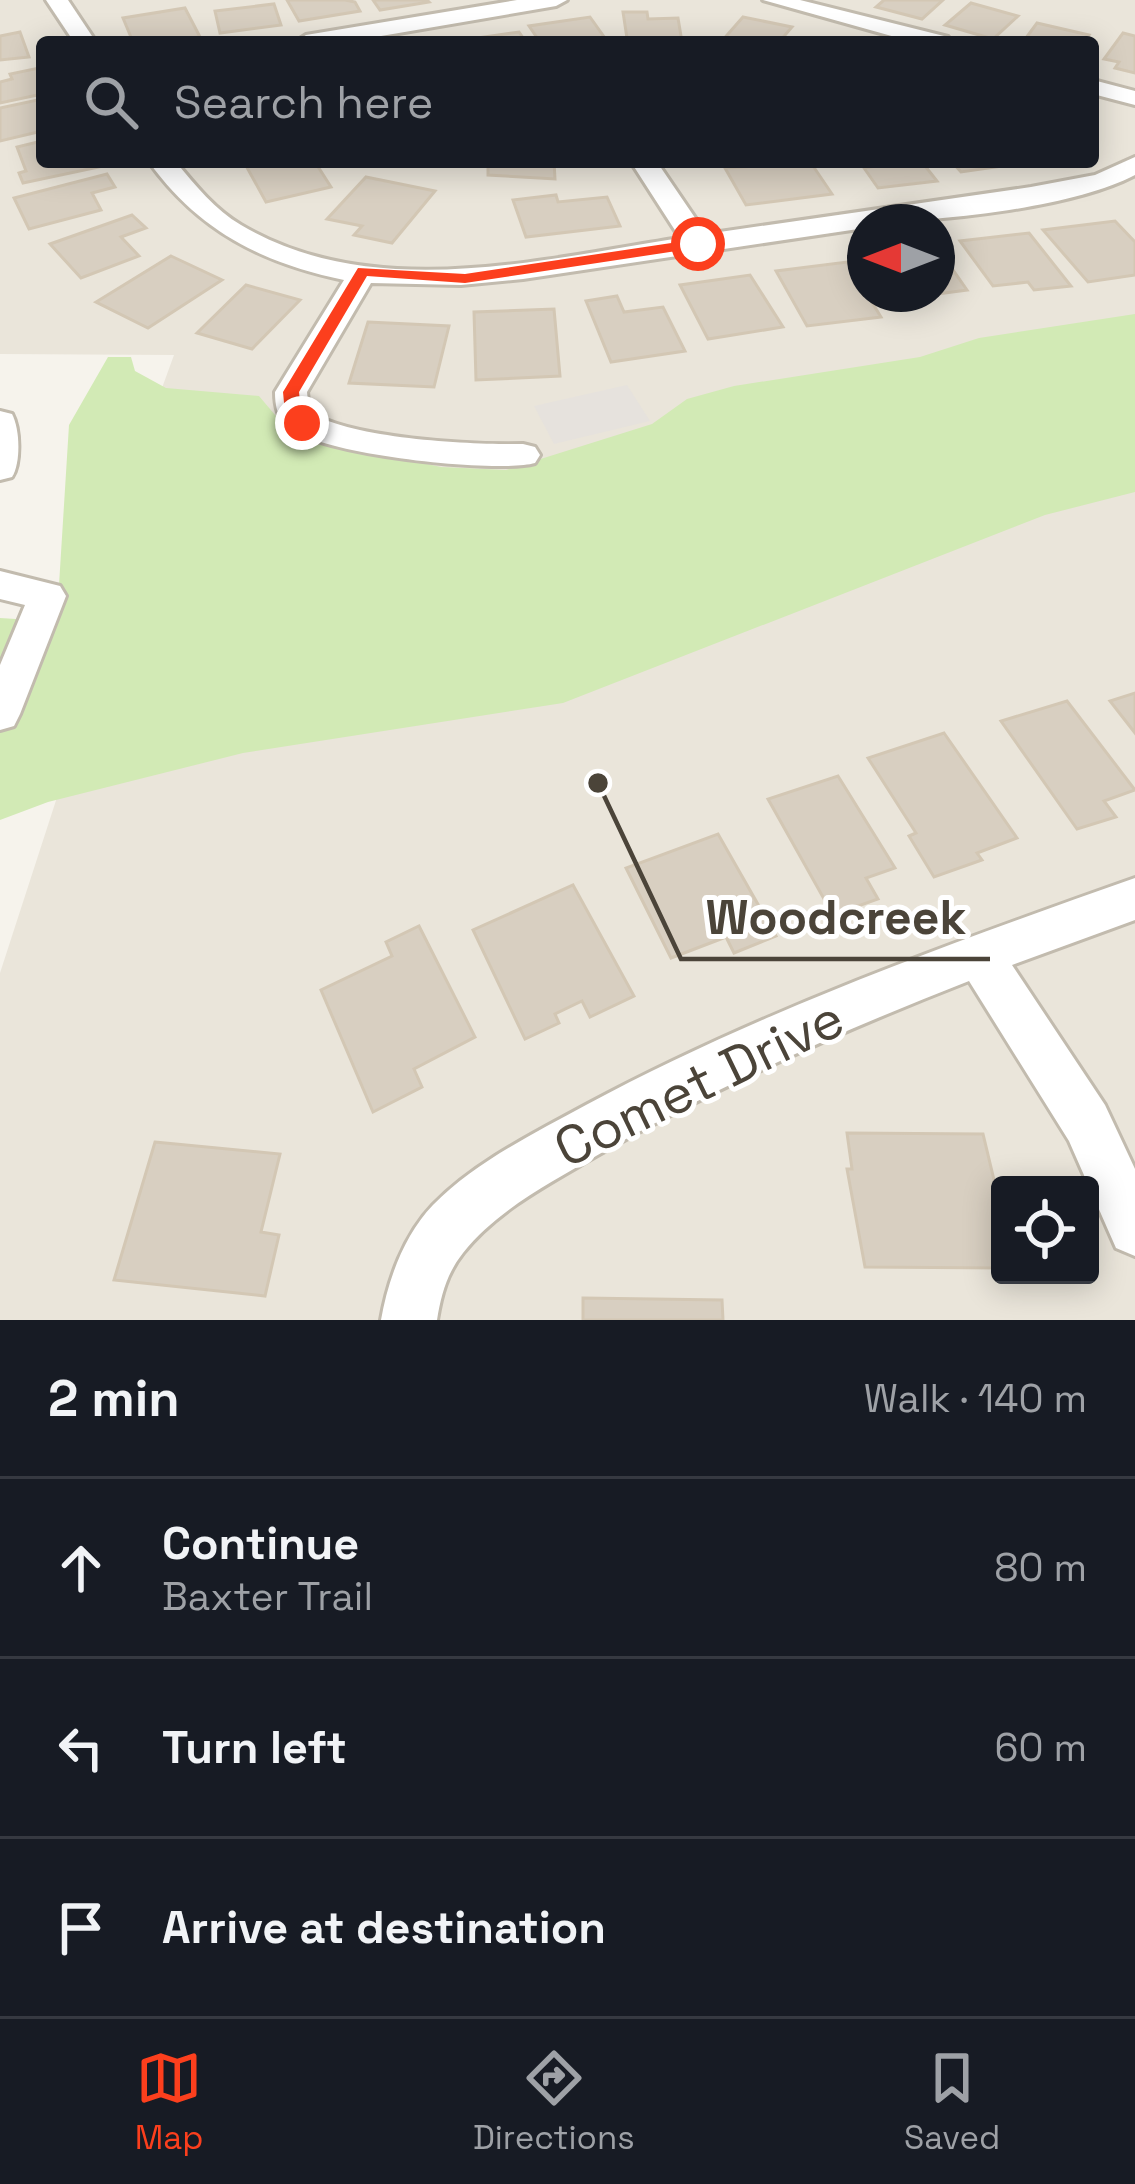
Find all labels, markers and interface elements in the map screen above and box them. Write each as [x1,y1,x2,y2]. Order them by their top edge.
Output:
search box [36,36,1099,168]
icon: search [78,69,144,135]
text: Search here [174,74,433,131]
north arrow [847,204,955,312]
route start [671,217,725,271]
route end [275,396,329,450]
callout: Woodcreek [681,875,990,959]
text: Woodcreek [706,887,966,948]
street label: Comet Drive [543,983,855,1183]
map controls [991,1176,1099,1284]
button: locate [991,1176,1099,1284]
text: 2 min [48,1366,180,1431]
text: Walk · 140 m [864,1374,1087,1423]
text: Continue [162,1515,359,1572]
icon: ahead [48,1535,114,1601]
text: 80 m [994,1543,1087,1592]
text: Baxter Trail [162,1572,373,1621]
icon: left [48,1715,114,1781]
text: Turn left [162,1719,347,1776]
text: 60 m [995,1723,1087,1772]
icon: arrive [48,1895,114,1961]
text: Arrive at destination [162,1899,606,1956]
tab: Map [135,2045,203,2159]
tab: Directions [473,2045,635,2159]
tab: Saved [904,2045,1000,2159]

